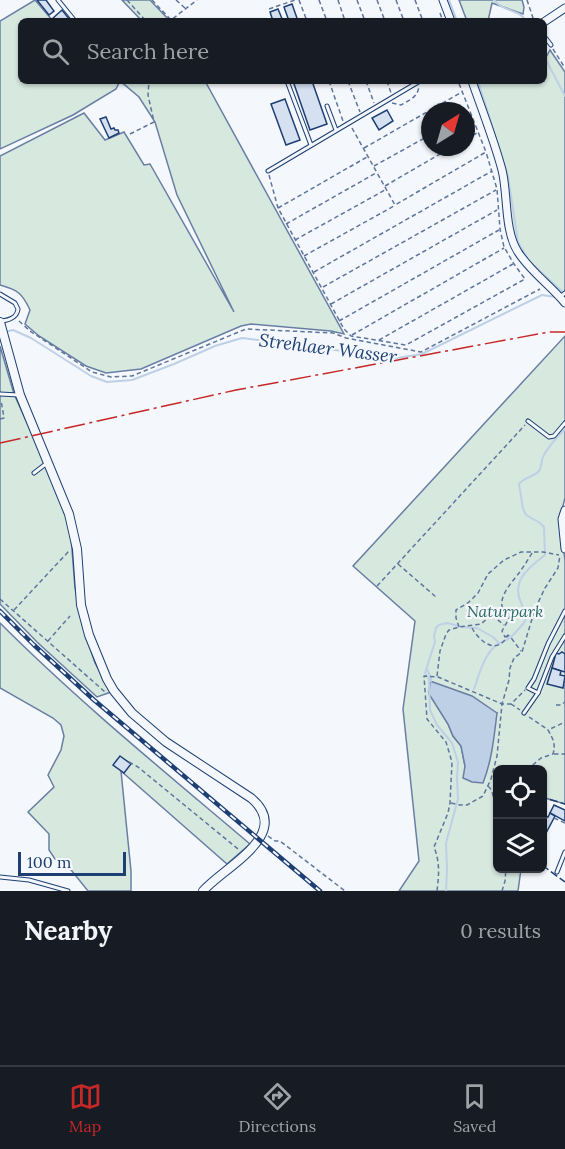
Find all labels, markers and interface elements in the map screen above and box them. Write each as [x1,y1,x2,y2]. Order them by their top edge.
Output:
search box [18,18,547,84]
icon: search [39,35,72,68]
text: Search here [87,37,209,65]
north arrow [421,102,475,156]
water label: Strehlaer Wasser [258,328,399,368]
park label: Naturpark [467,601,543,621]
map controls [493,765,547,873]
button: locate [493,765,547,819]
button: layers [493,819,547,873]
scale bar [18,849,126,876]
text: 100 m [27,852,71,872]
text: Nearby [24,914,112,947]
text: 0 results [460,918,541,943]
tab: Map [69,1080,102,1136]
tab: Directions [239,1080,316,1136]
tab: Saved [453,1080,496,1136]

